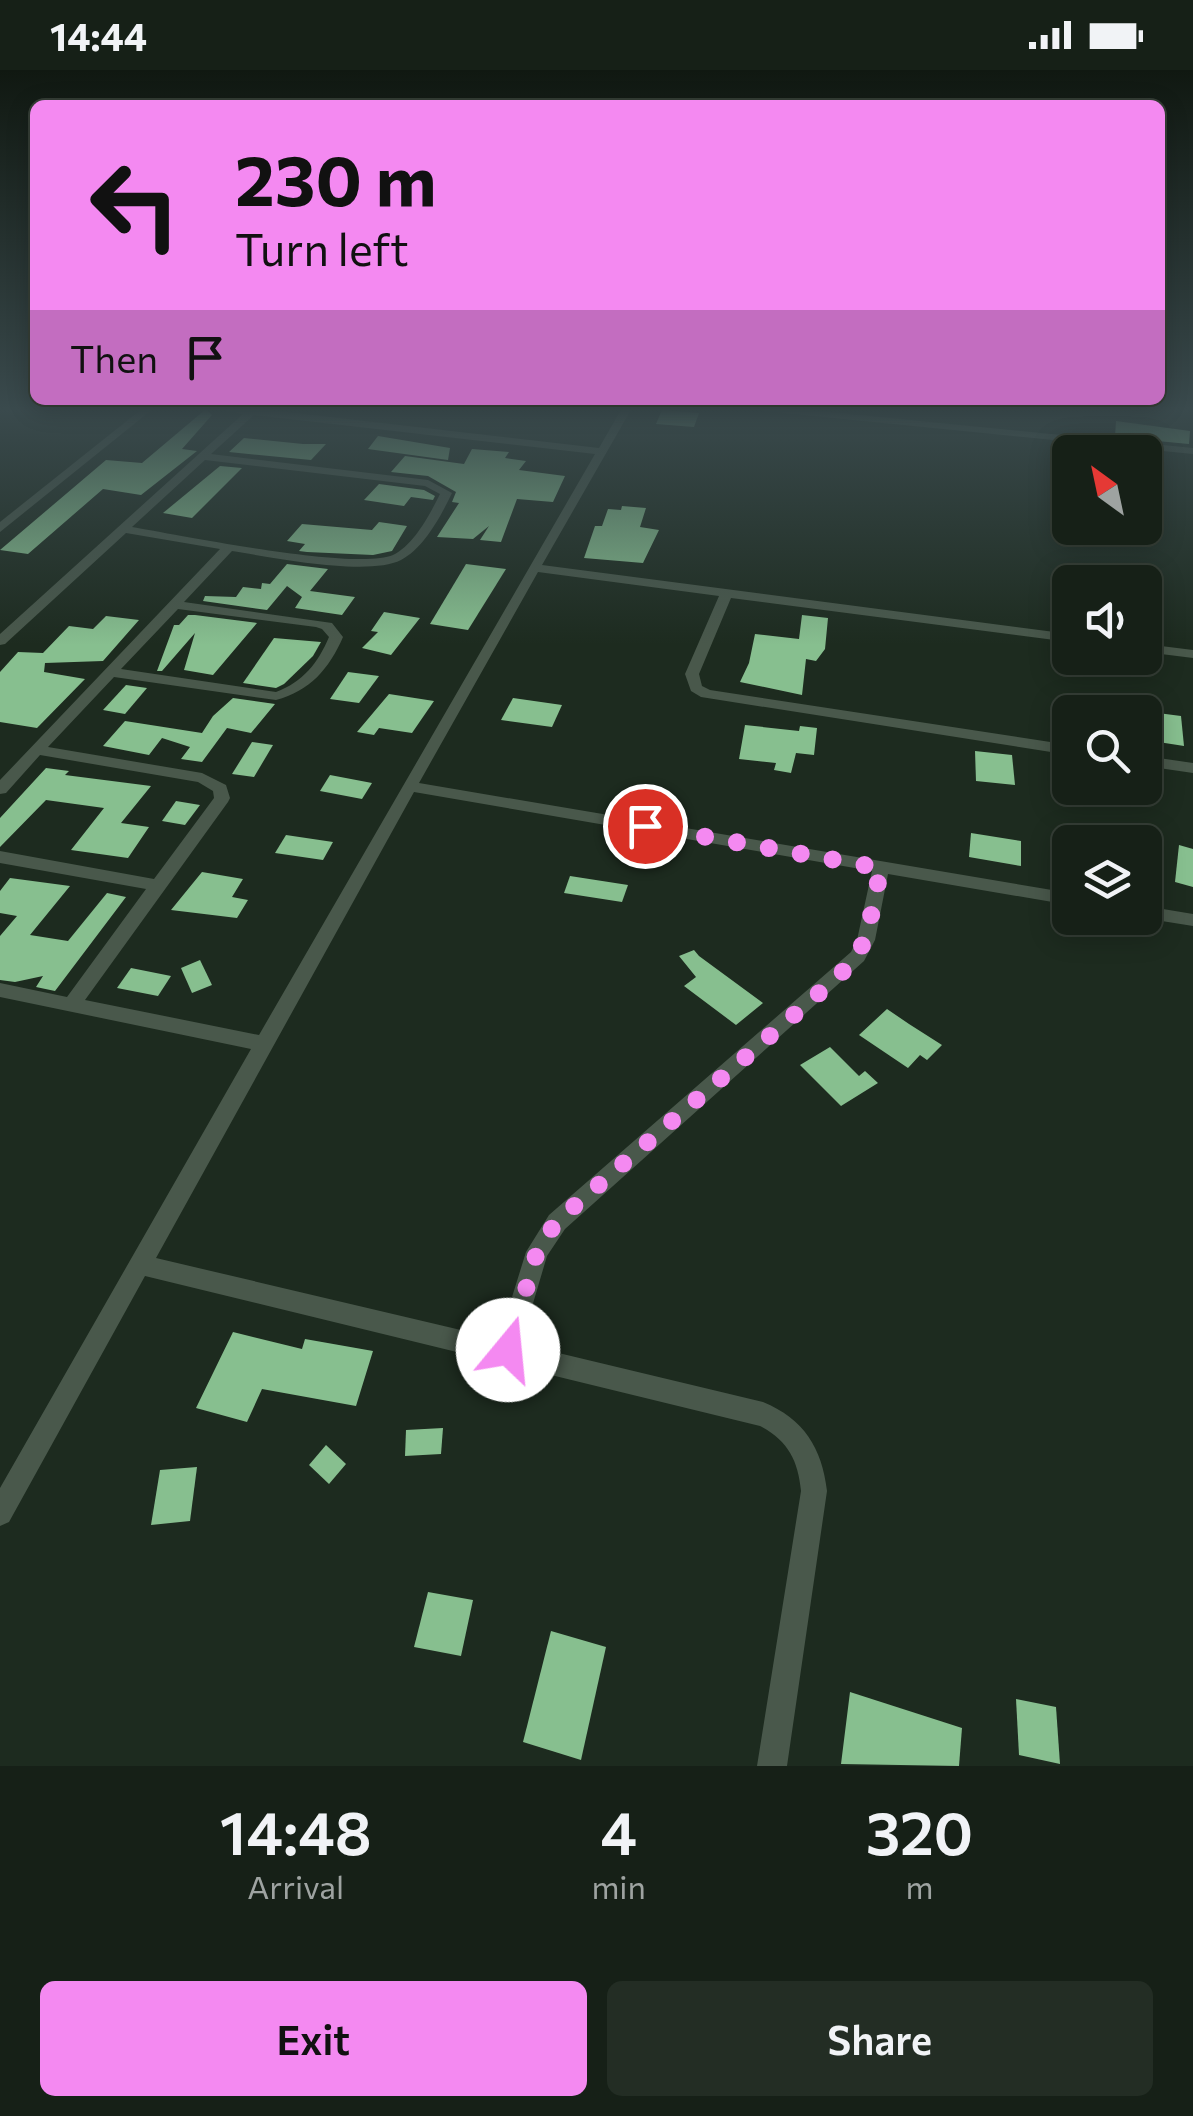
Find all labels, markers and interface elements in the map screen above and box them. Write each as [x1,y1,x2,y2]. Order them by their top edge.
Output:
text: 14:44 [50,12,147,59]
text: 230 m [235,135,437,220]
icon: left [70,140,200,270]
text: Turn left [235,220,409,275]
icon: arrive [178,330,233,385]
text: Then [70,334,158,381]
north arrow [1052,435,1162,545]
map controls [1052,435,1162,935]
button: sound [1052,565,1162,675]
button: search [1052,695,1162,805]
pin [603,784,688,869]
icon: arrive [618,799,673,854]
button: layers [1052,825,1162,935]
position arrow [456,1298,560,1402]
text: 14:48 [220,1794,372,1867]
text: 4 [600,1794,637,1867]
text: 320 [866,1794,973,1867]
text: Arrival [247,1866,344,1906]
text: min [591,1866,646,1906]
text: m [905,1866,933,1906]
button: Exit [40,1981,587,2096]
button: Share [607,1981,1153,2096]

